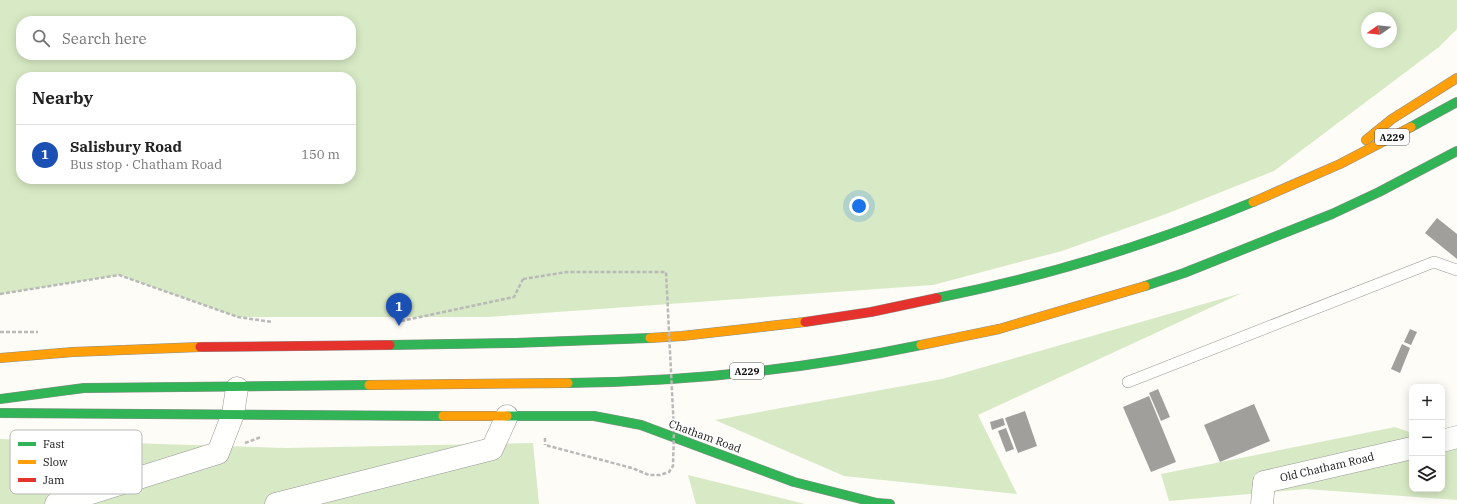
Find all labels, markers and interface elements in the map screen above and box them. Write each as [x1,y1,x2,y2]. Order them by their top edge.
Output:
north arrow [1361,12,1397,48]
search box [16,16,356,60]
icon: search [30,27,52,49]
text: Search here [62,29,147,48]
text: Nearby [32,87,93,109]
road number: A229 [1375,129,1409,145]
text: Salisbury Road [70,137,182,156]
text: 1 [41,146,49,163]
text: 150 m [301,146,340,163]
text: Bus stop · Chatham Road [70,156,222,173]
your location [849,196,869,216]
pin: 1 [386,293,412,326]
road number: A229 [730,363,764,379]
map controls [1409,384,1445,492]
button: + [1409,384,1445,420]
street label: Chatham Road [667,416,743,456]
button: − [1409,420,1445,456]
legend [10,430,142,494]
text: Fast [43,437,65,451]
street label: Old Chatham Road [1278,449,1376,485]
text: Slow [43,455,68,469]
button: layers [1409,456,1445,492]
text: Jam [43,473,65,487]

